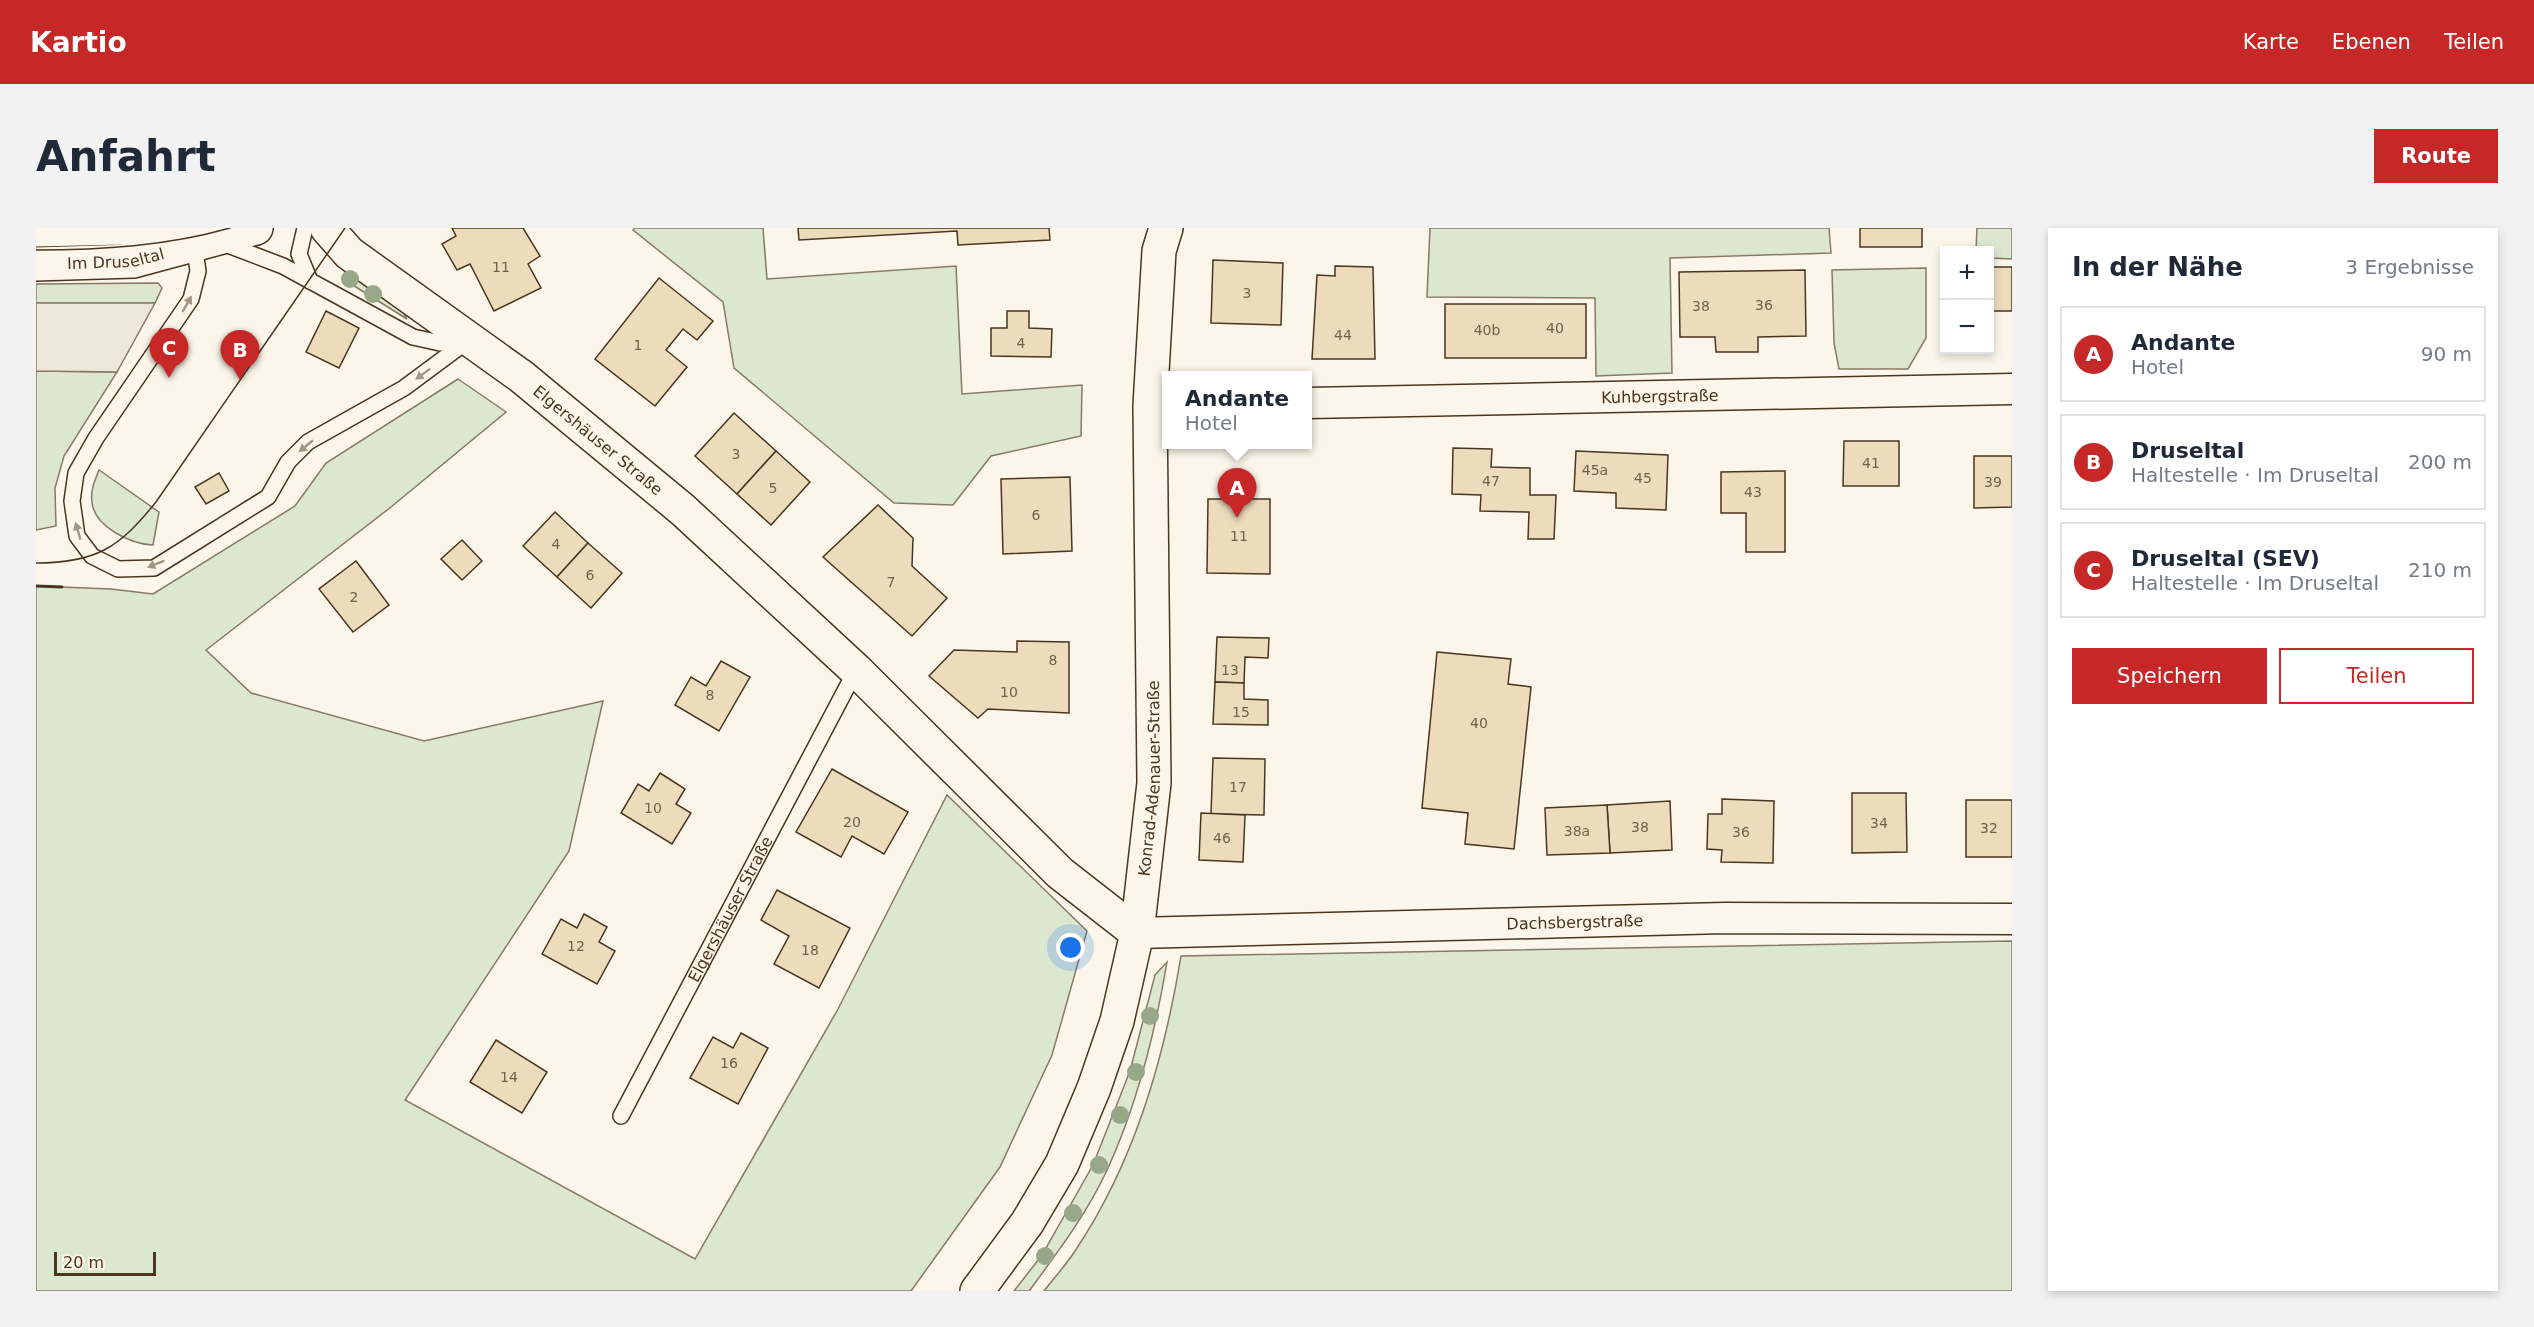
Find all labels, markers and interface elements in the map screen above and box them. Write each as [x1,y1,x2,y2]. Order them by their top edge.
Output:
text: Kartio [30,26,127,59]
text: Karte [2243,30,2299,54]
text: Ebenen [2332,30,2411,54]
text: Teilen [2444,30,2504,54]
button: Route [2374,129,2498,183]
text: Anfahrt [36,132,216,181]
street label: Im Druseltal [67,244,166,273]
map controls [1940,246,1994,354]
button: + [1940,246,1994,300]
text: In der Nähe [2072,252,2243,282]
text: 3 Ergebnisse [2345,255,2474,279]
house number: 11 [492,259,510,275]
house number: 3 [1243,285,1251,301]
one-way arrow [182,295,192,312]
house number: 36 [1755,297,1773,313]
house number: 38 [1692,298,1710,314]
button: − [1940,300,1994,354]
house number: 40 [1546,320,1564,336]
house number: 40b [1474,322,1500,338]
house number: 44 [1334,327,1352,343]
pin: C [150,328,188,378]
pin: B [220,330,260,380]
text: Andante [2131,330,2235,355]
house number: 4 [1017,335,1026,351]
house number: 1 [634,337,642,353]
text: A [2086,342,2101,366]
text: 90 m [2421,342,2472,366]
text: Hotel [2131,355,2184,379]
one-way arrow [415,368,431,380]
popup [1162,371,1312,449]
street label: Elgershäuser Straße [529,381,666,499]
text: Andante [1185,386,1289,411]
street label: Kuhbergstraße [1601,386,1719,407]
text: Hotel [1185,411,1238,435]
text: Druseltal [2131,438,2244,463]
one-way arrow [299,439,314,452]
house number: 3 [732,446,740,462]
text: B [2086,450,2101,474]
text: 200 m [2408,450,2472,474]
house number: 41 [1862,455,1880,471]
house number: 45a [1582,462,1608,478]
text: Haltestelle · Im Druseltal [2131,463,2379,487]
pin: A [1218,468,1256,518]
house number: 45 [1634,470,1652,486]
house number: 47 [1482,473,1500,489]
house number: 39 [1984,474,2002,490]
house number: 5 [769,480,777,496]
house number: 43 [1744,484,1762,500]
house number: 6 [1032,507,1041,523]
one-way arrow [73,522,82,540]
house number: 11 [1230,528,1248,544]
house number: 4 [552,536,561,552]
text: Druseltal (SEV) [2131,546,2320,571]
text: C [2086,558,2101,582]
text: 210 m [2408,558,2472,582]
one-way arrow [147,559,165,569]
house number: 6 [586,567,595,583]
text: Haltestelle · Im Druseltal [2131,571,2379,595]
house number: 7 [887,574,895,590]
house number: 2 [350,589,358,605]
button: Speichern [2072,648,2267,704]
button: Teilen [2279,648,2474,704]
house number: 8 [1049,652,1057,668]
house number: 13 [1221,662,1239,678]
street label: Konrad-Adenauer-Straße [1135,680,1164,877]
house number: 10 [1000,684,1018,700]
house number: 8 [706,687,714,703]
house number: 15 [1232,704,1250,720]
house number: 40 [1470,715,1488,731]
house number: 17 [1229,779,1247,795]
house number: 10 [644,800,662,816]
house number: 20 [843,814,861,830]
house number: 34 [1870,815,1888,831]
house number: 38 [1631,819,1649,835]
house number: 32 [1980,820,1998,836]
house number: 38a [1564,823,1590,839]
house number: 36 [1732,824,1750,840]
house number: 46 [1213,830,1231,846]
street label: Elgershäuser Straße [684,833,777,985]
street label: Dachsbergstraße [1506,911,1643,934]
your location [1056,933,1085,962]
house number: 12 [567,938,585,954]
house number: 18 [801,942,819,958]
house number: 16 [720,1055,738,1071]
house number: 14 [500,1069,518,1085]
scale bar [54,1249,156,1276]
text: 20 m [63,1253,104,1272]

